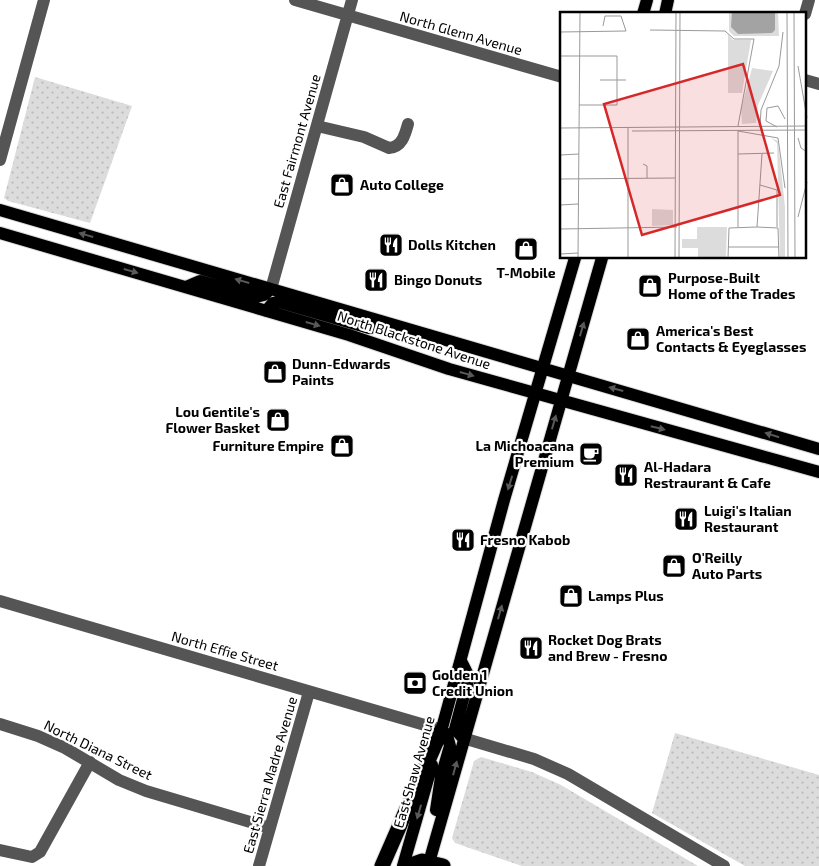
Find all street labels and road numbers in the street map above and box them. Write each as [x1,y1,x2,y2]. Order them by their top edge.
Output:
street label: North Glenn Avenue [398,7,524,58]
street label: East Fairmont Avenue [269,72,324,210]
street label: North Blackstone Avenue [335,307,493,372]
street label: North Effie Street [170,627,281,674]
street label: East Sierra Madre Avenue [239,694,300,855]
street label: East Shaw Avenue [389,714,438,830]
street label: North Diana Street [41,716,155,783]

